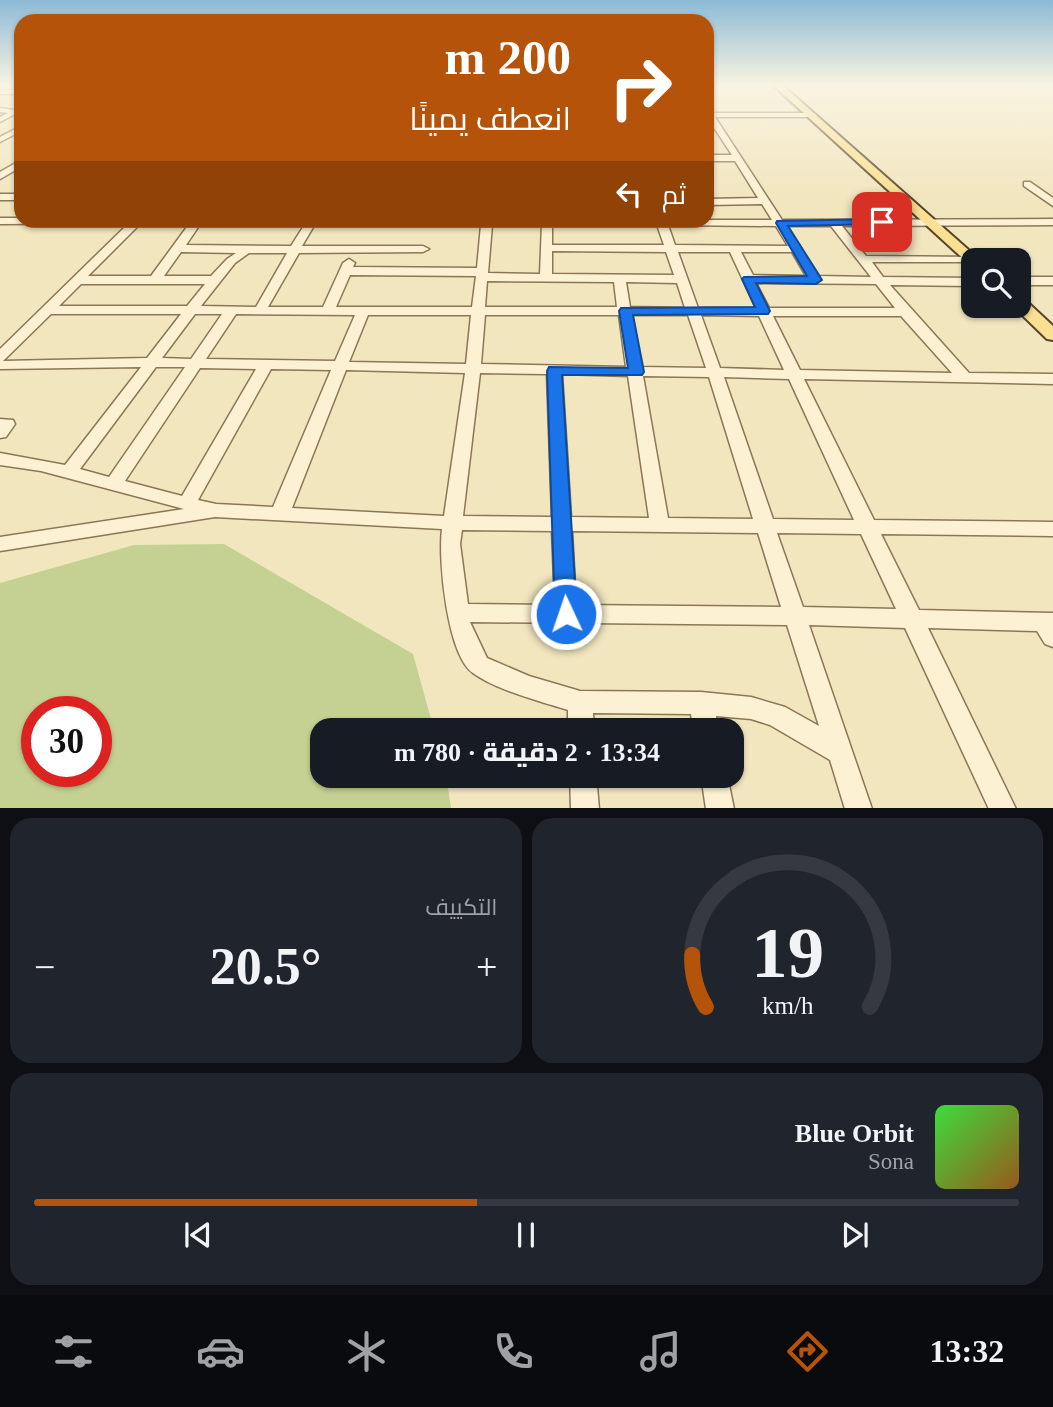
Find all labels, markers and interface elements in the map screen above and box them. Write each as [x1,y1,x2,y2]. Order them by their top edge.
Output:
text: 200 m [444,30,571,85]
icon: right [595,42,686,133]
text: انعطف يمينًا [409,101,571,137]
icon: left [610,175,648,213]
text: ثم [662,181,686,210]
pin [852,192,912,252]
icon: arrive [863,203,901,241]
map controls [961,248,1031,318]
button: search [961,248,1031,318]
position arrow [529,577,603,651]
speed limit sign: 30 [21,696,112,787]
text: 13:34 · 2 دقيقة · 780 m [394,738,660,767]
text: التكييف [425,895,498,920]
text: 19 [751,912,824,993]
text: 20.5° [210,938,322,995]
text: − [34,946,55,988]
text: + [476,946,497,988]
text: km/h [762,991,813,1018]
text: Blue Orbit [795,1119,914,1148]
text: Sona [868,1149,914,1174]
icon: previous [179,1216,217,1254]
icon: pause [507,1216,545,1254]
icon: next [836,1216,874,1254]
icon: filters [49,1327,98,1376]
icon: car [196,1327,245,1376]
icon: climate [342,1327,391,1376]
icon: phone [489,1327,538,1376]
icon: music [636,1327,685,1376]
icon: directions [783,1327,832,1376]
text: 13:32 [929,1333,1004,1369]

